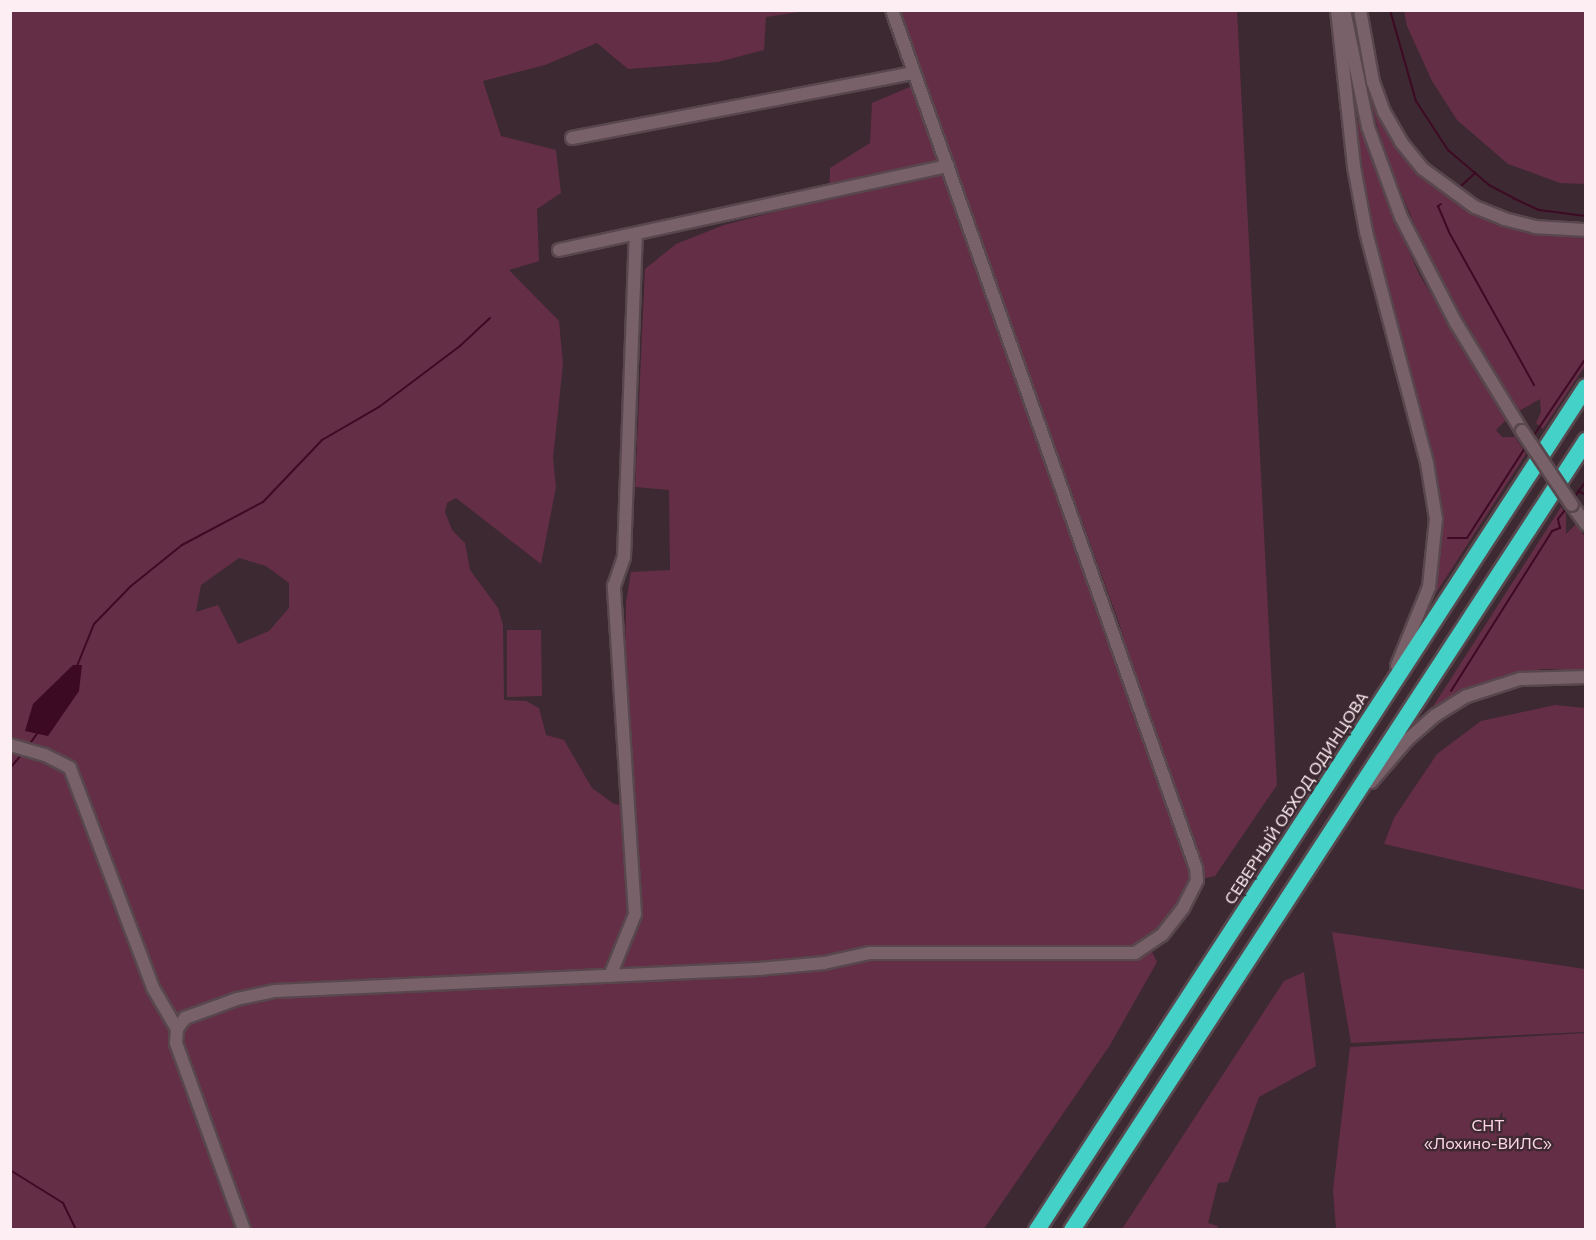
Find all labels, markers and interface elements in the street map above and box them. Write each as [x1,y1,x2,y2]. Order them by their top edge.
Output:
street label: СЕВЕРНЫЙ ОБХОД ОДИНЦОВА [1220,688,1372,908]
park label: СНТ «Лохино-ВИЛС» [1424,1115,1552,1153]

